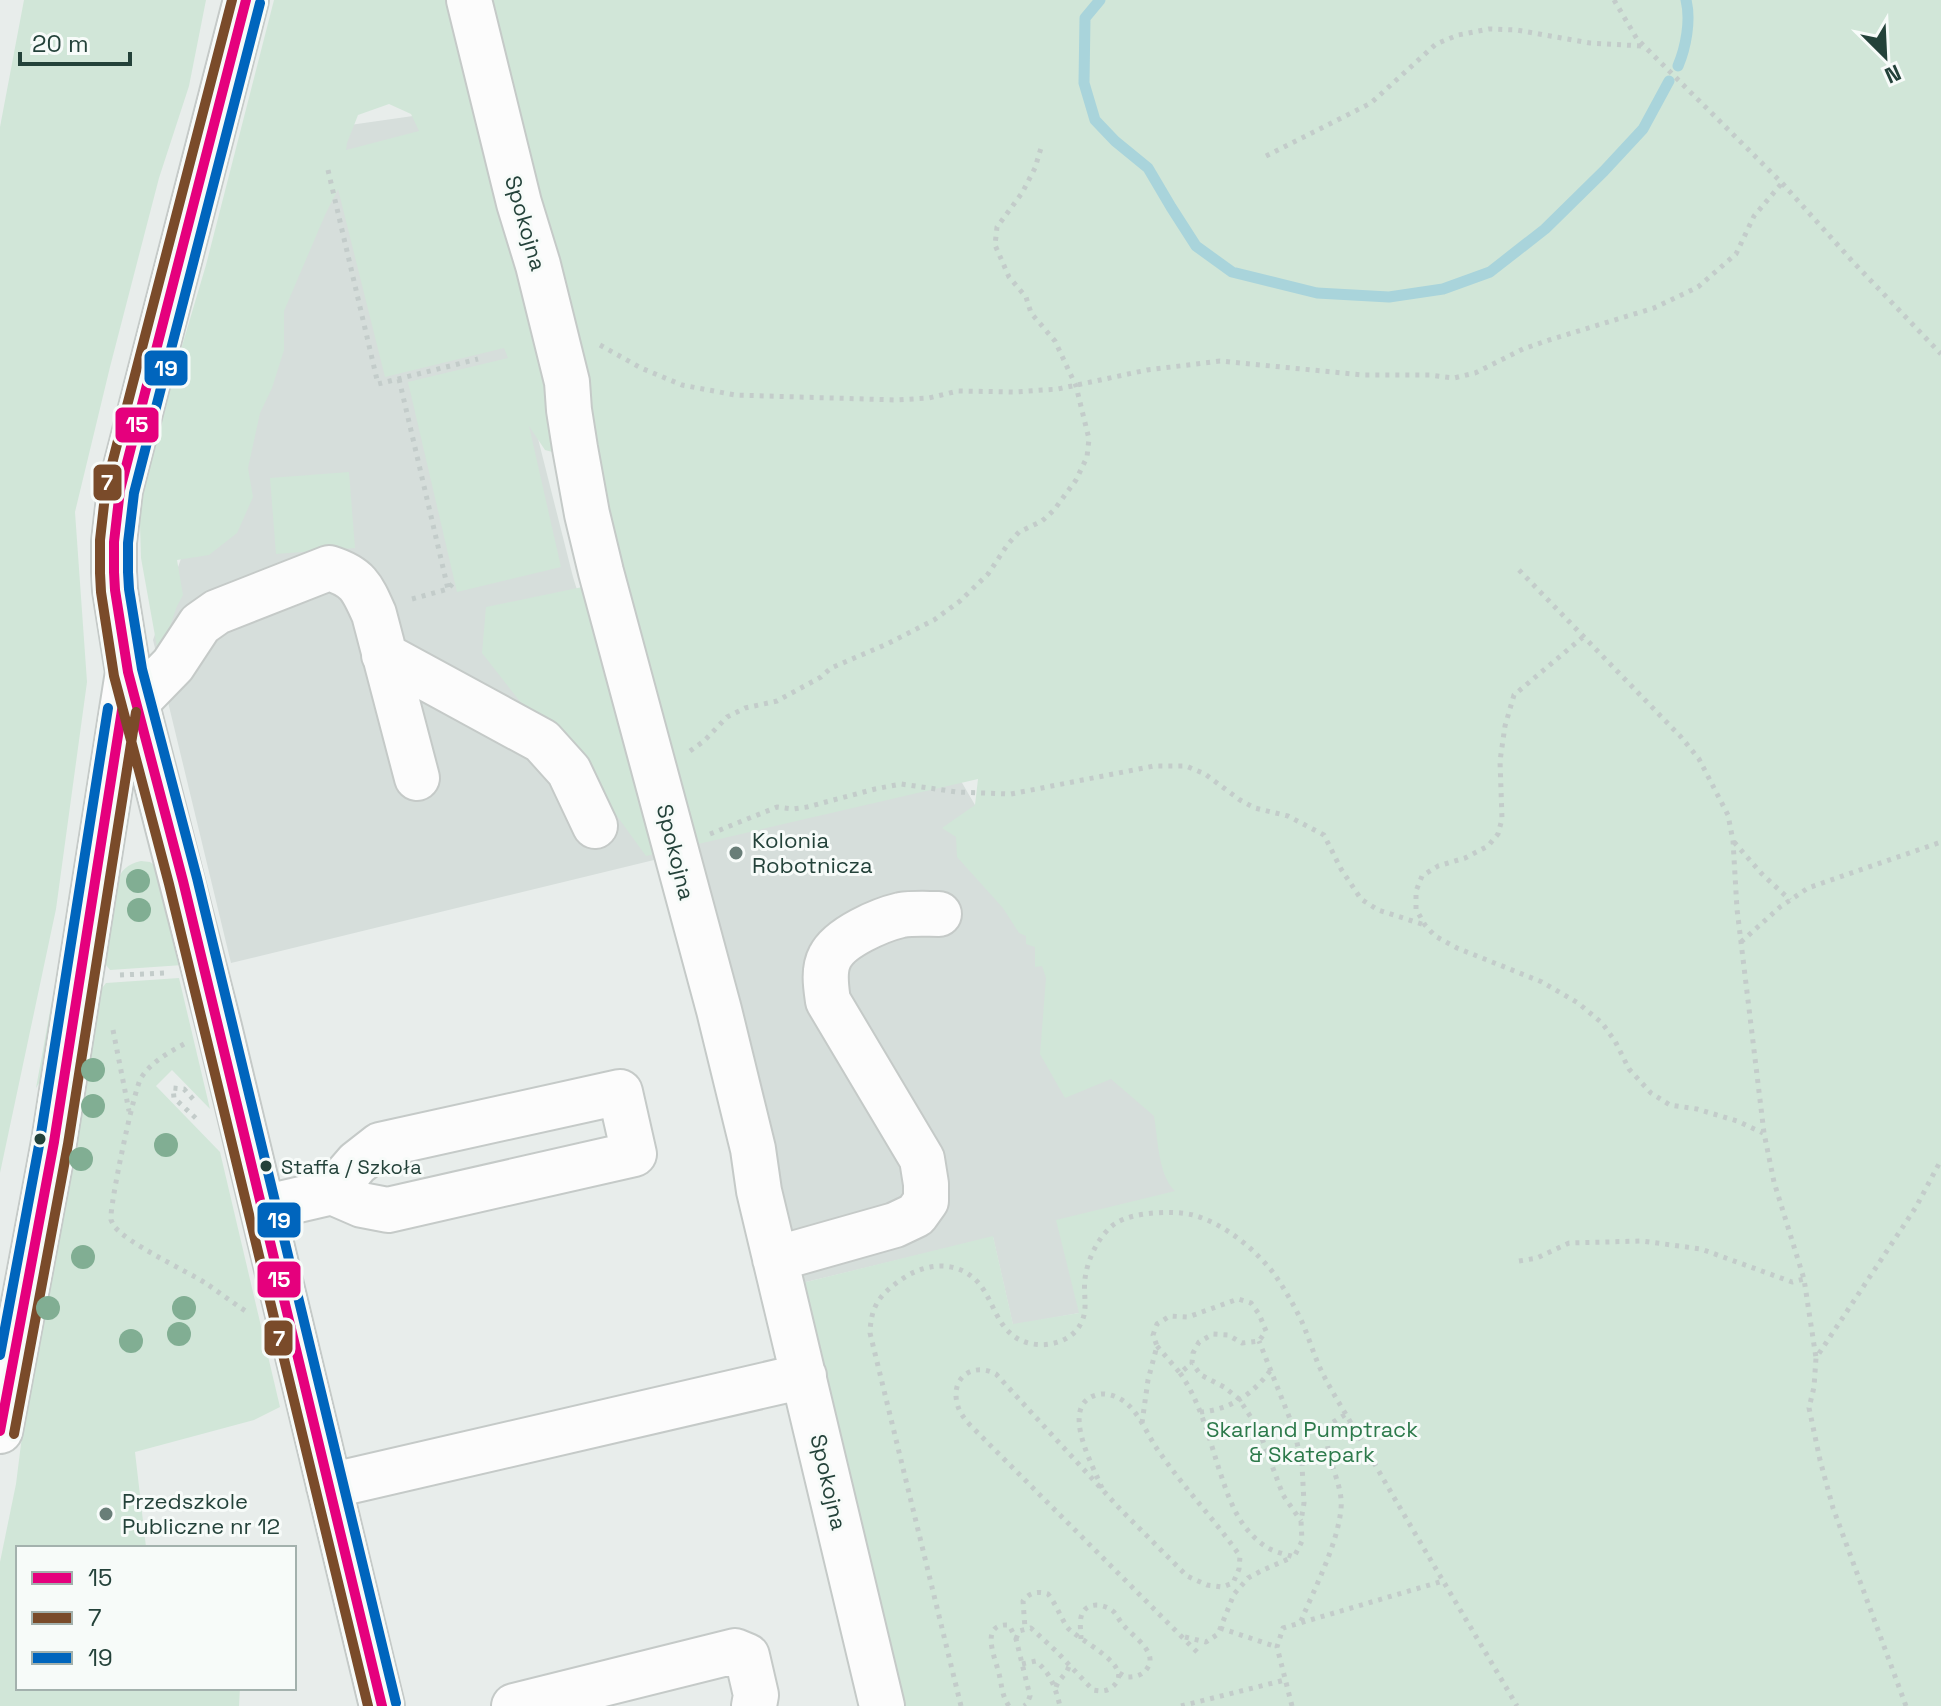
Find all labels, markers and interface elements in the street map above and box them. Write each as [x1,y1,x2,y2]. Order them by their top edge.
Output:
scale bar [20,16,130,66]
north arrow [1845,16,1925,96]
text: 20 m [32,28,89,59]
text: N [1881,58,1906,90]
street label: Spokojna [499,172,553,274]
line badge: 19 [143,349,189,387]
text: 19 [154,354,178,382]
line badge: 15 [114,406,160,444]
text: 15 [125,410,149,438]
line badge: 7 [92,463,123,502]
text: 7 [101,468,113,496]
street label: Spokojna [651,801,701,903]
place label: Kolonia Robotnicza [752,826,873,879]
marker: Kolonia Robotnicza [727,844,745,862]
unlabelled marker [32,1131,48,1147]
place label: Staffa / Szkoła [281,1154,422,1180]
marker: Staffa / Szkoła [258,1158,274,1174]
line badge: 19 [256,1201,302,1239]
text: 19 [267,1206,291,1234]
line badge: 15 [256,1260,302,1299]
text: 15 [267,1265,291,1293]
line badge: 7 [263,1319,294,1357]
text: 7 [273,1324,285,1352]
park label: Skarland Pumptrack & Skatepark [1206,1415,1418,1468]
street label: Spokojna [804,1431,854,1533]
place label: Przedszkole Publiczne nr 12 [122,1487,280,1540]
marker: Przedszkole Publiczne nr 12 [97,1505,115,1523]
legend [16,1546,296,1690]
text: 15 [88,1562,112,1593]
text: 7 [88,1602,102,1633]
text: 19 [88,1642,113,1673]

